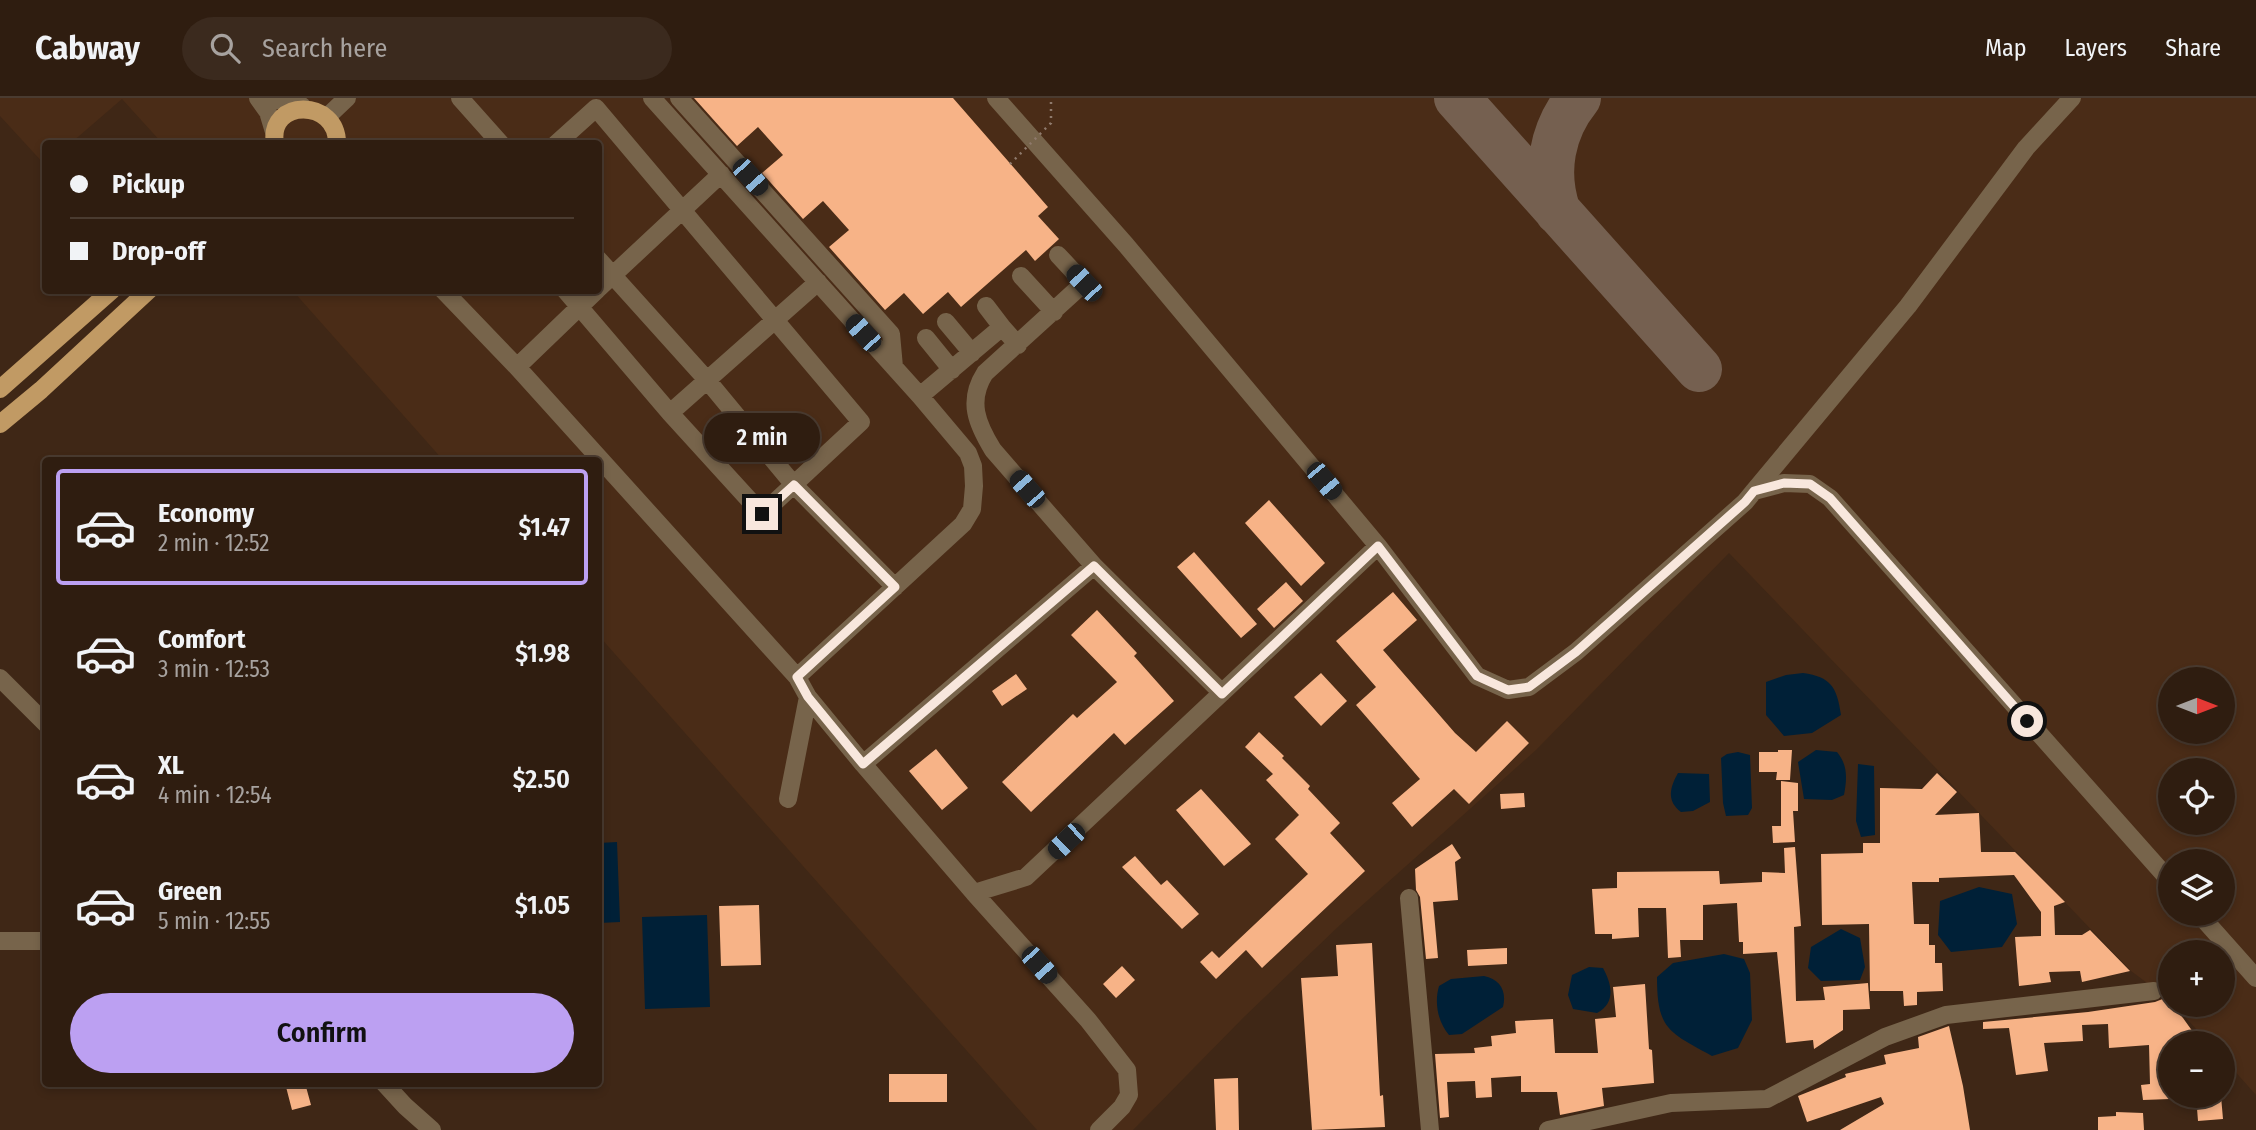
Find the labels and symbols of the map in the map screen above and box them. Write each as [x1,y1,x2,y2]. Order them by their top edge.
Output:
car [729,154,772,200]
car [1062,260,1107,306]
car [842,310,885,356]
callout: 2 min [704,412,820,462]
car [1303,458,1346,504]
car [1006,466,1049,512]
route end [746,498,778,530]
north arrow [2158,667,2235,744]
route start [2011,705,2043,737]
car [1044,819,1089,863]
car [1018,942,1061,988]

